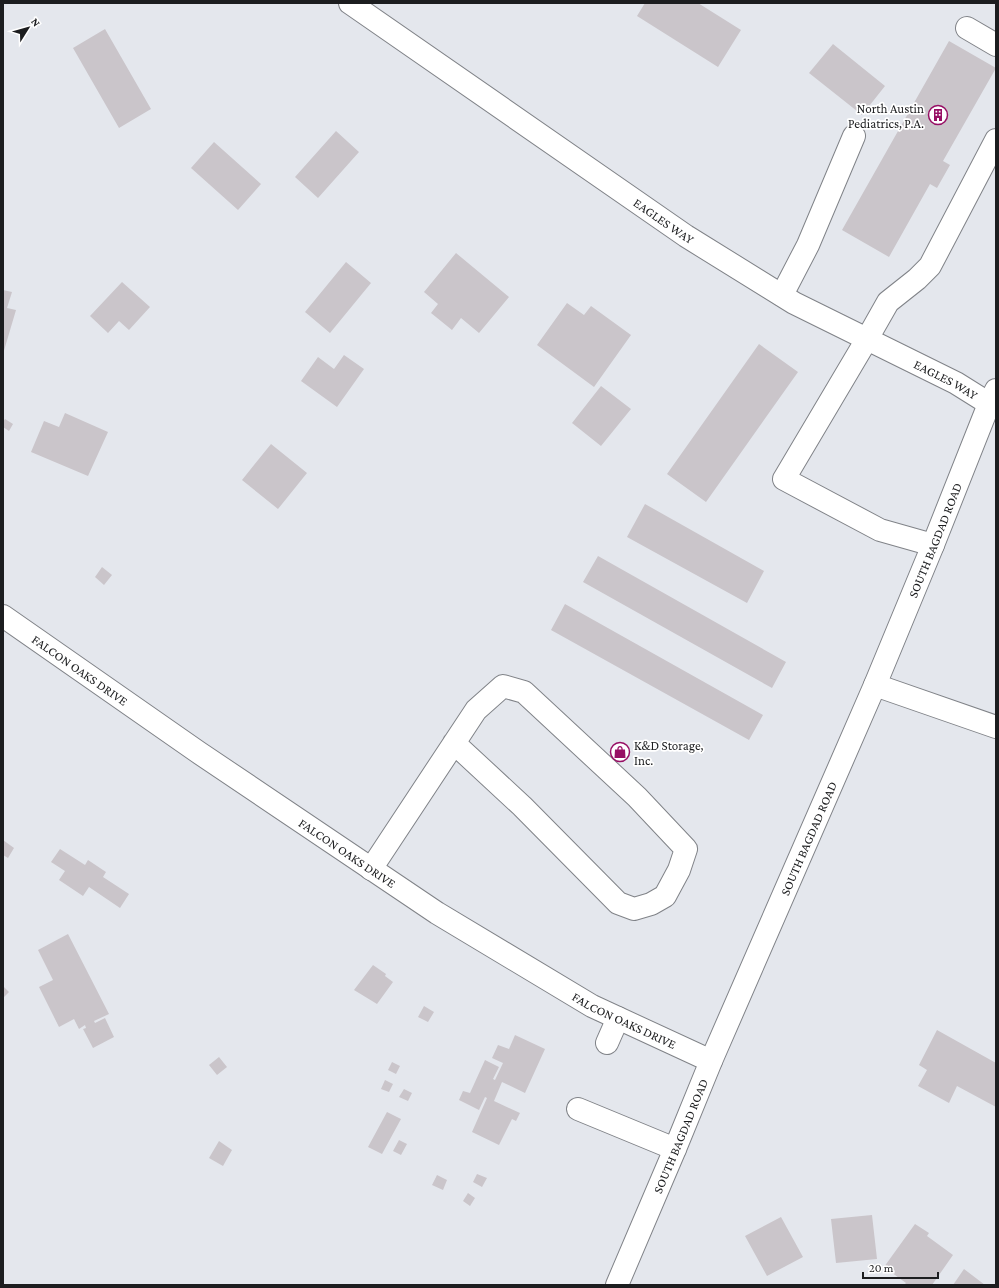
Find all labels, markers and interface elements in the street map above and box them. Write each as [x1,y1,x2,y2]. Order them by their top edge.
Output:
north arrow [8,8,48,48]
text: N [29,15,43,29]
place label: North Austin Pediatrics, P.A. [848,101,924,131]
building icon: North Austin Pediatrics, P.A. [927,104,949,126]
street label: EAGLES WAY [631,195,697,247]
street label: EAGLES WAY [912,357,980,403]
street label: SOUTH BAGDAD ROAD [905,480,965,600]
street label: FALCON OAKS DRIVE [29,632,131,709]
place label: K&D Storage, Inc. [634,738,704,768]
shop icon: K&D Storage, Inc. [609,741,631,763]
street label: SOUTH BAGDAD ROAD [777,779,840,898]
street label: FALCON OAKS DRIVE [296,815,399,891]
street label: FALCON OAKS DRIVE [569,989,679,1052]
street label: SOUTH BAGDAD ROAD [650,1076,711,1196]
scale bar [863,1254,938,1280]
text: 20 m [869,1261,894,1275]

